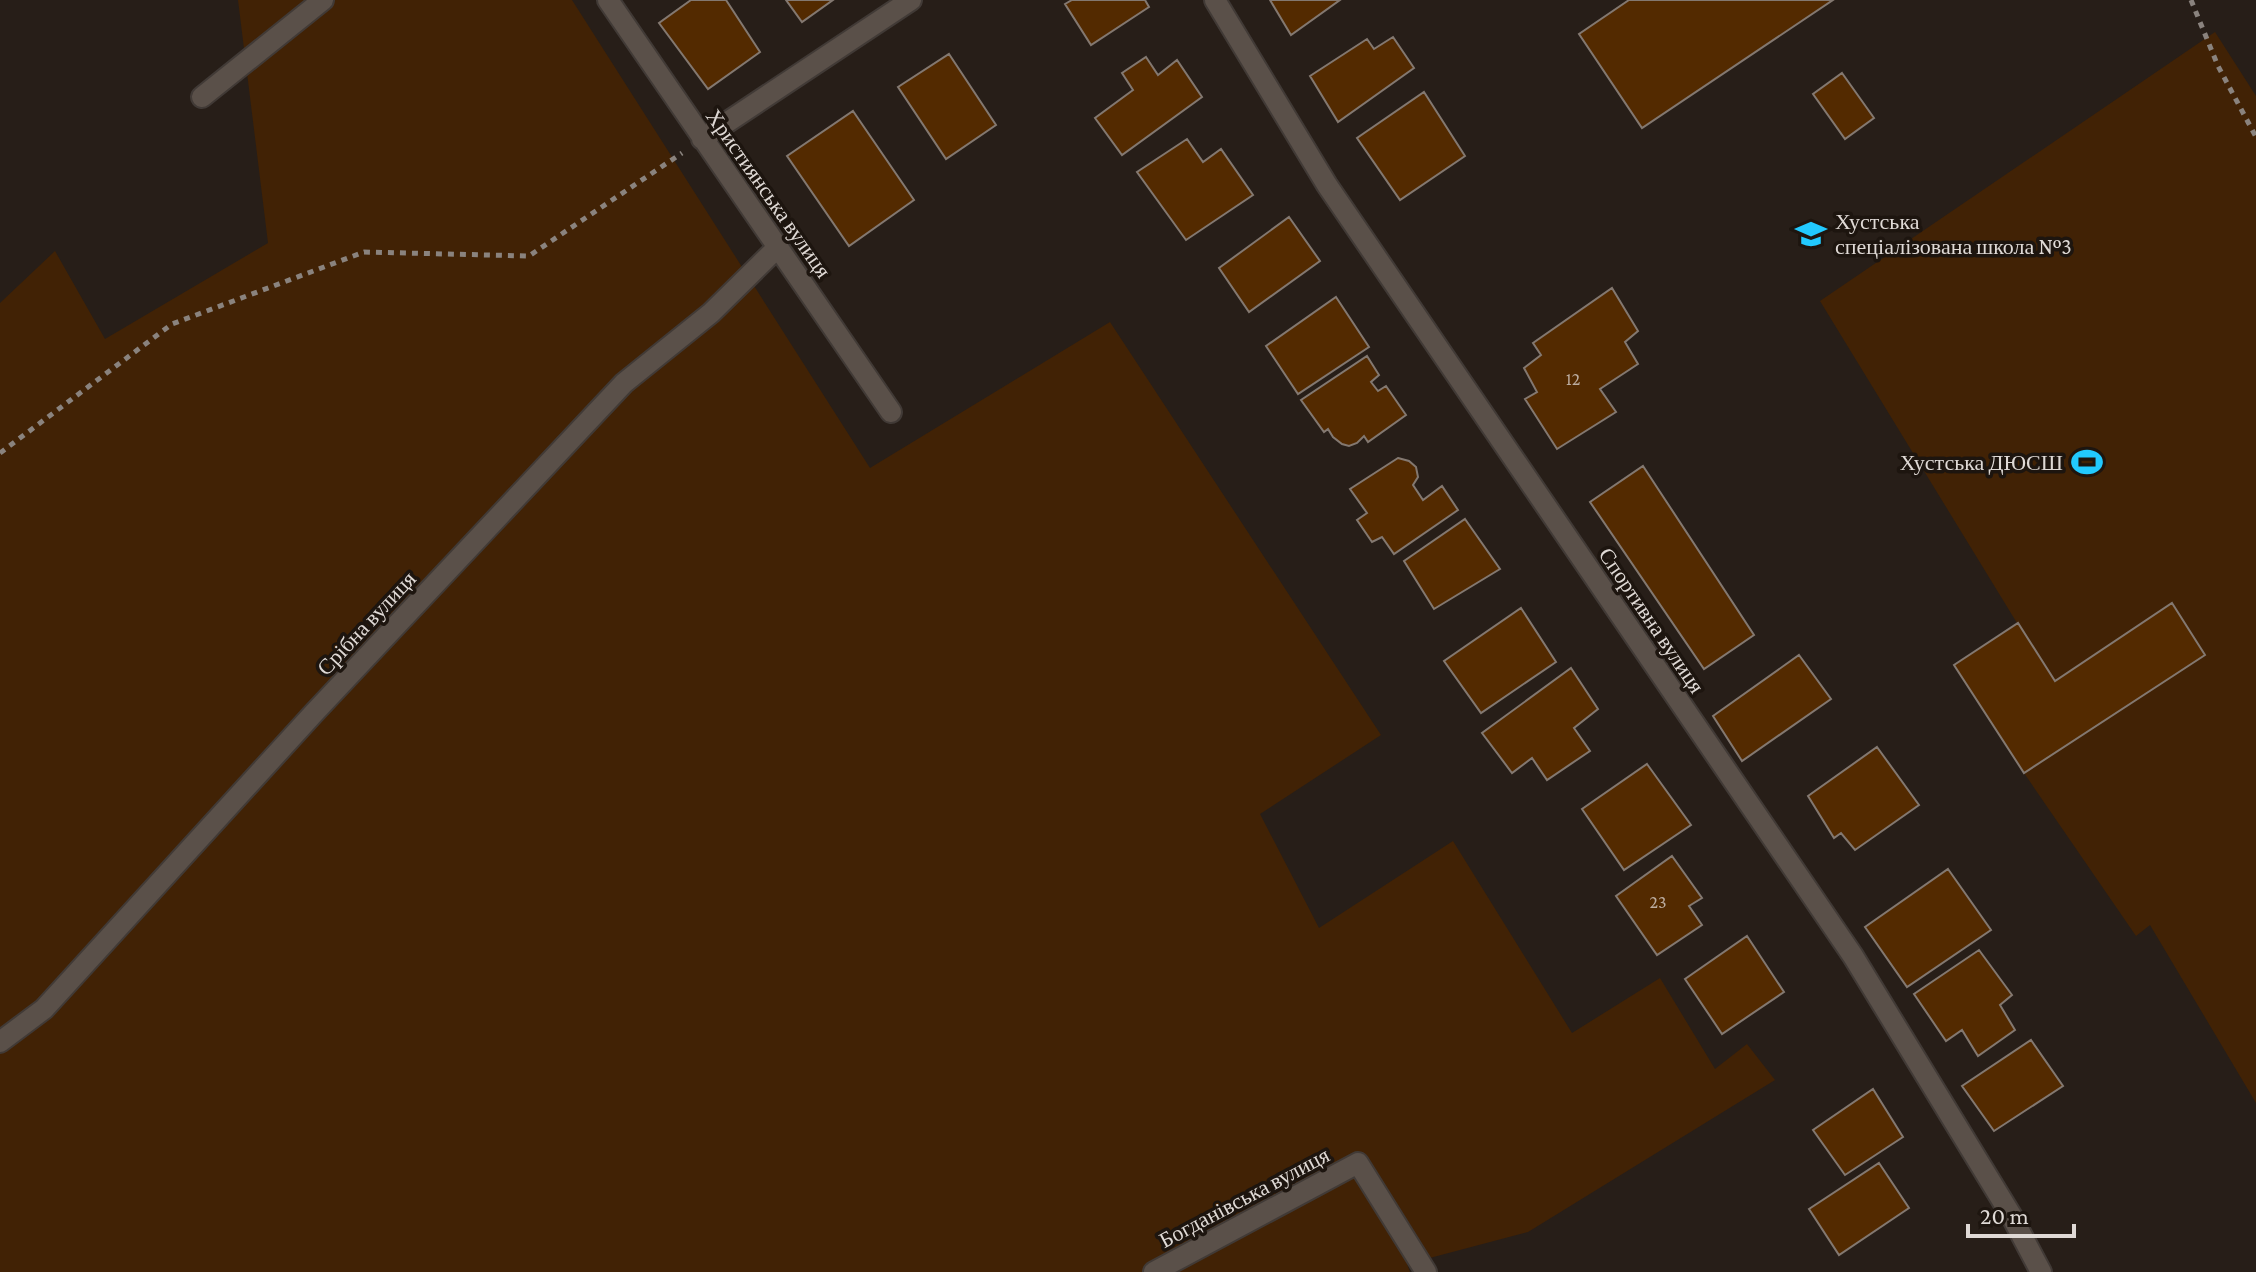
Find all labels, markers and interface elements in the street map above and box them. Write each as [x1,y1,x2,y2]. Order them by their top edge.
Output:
street label: Християнська вулиця [701,104,836,282]
place label: Хустська спеціалізована школа №3 [1835,209,2072,259]
school or university icon: Хустська спеціалізована школа №3 [1794,217,1828,251]
house number: 12 [1566,369,1580,389]
sports icon: Хустська ДЮСШ [2070,445,2104,479]
place label: Хустська ДЮСШ [1900,450,2063,475]
street label: Спортивна вулиця [1594,543,1709,698]
street label: Срібна вулиця [312,566,421,680]
house number: 23 [1649,892,1667,912]
street label: Богданівська вулиця [1155,1142,1334,1253]
scale bar [1968,1188,2074,1238]
text: 20 m [1980,1202,2029,1229]

